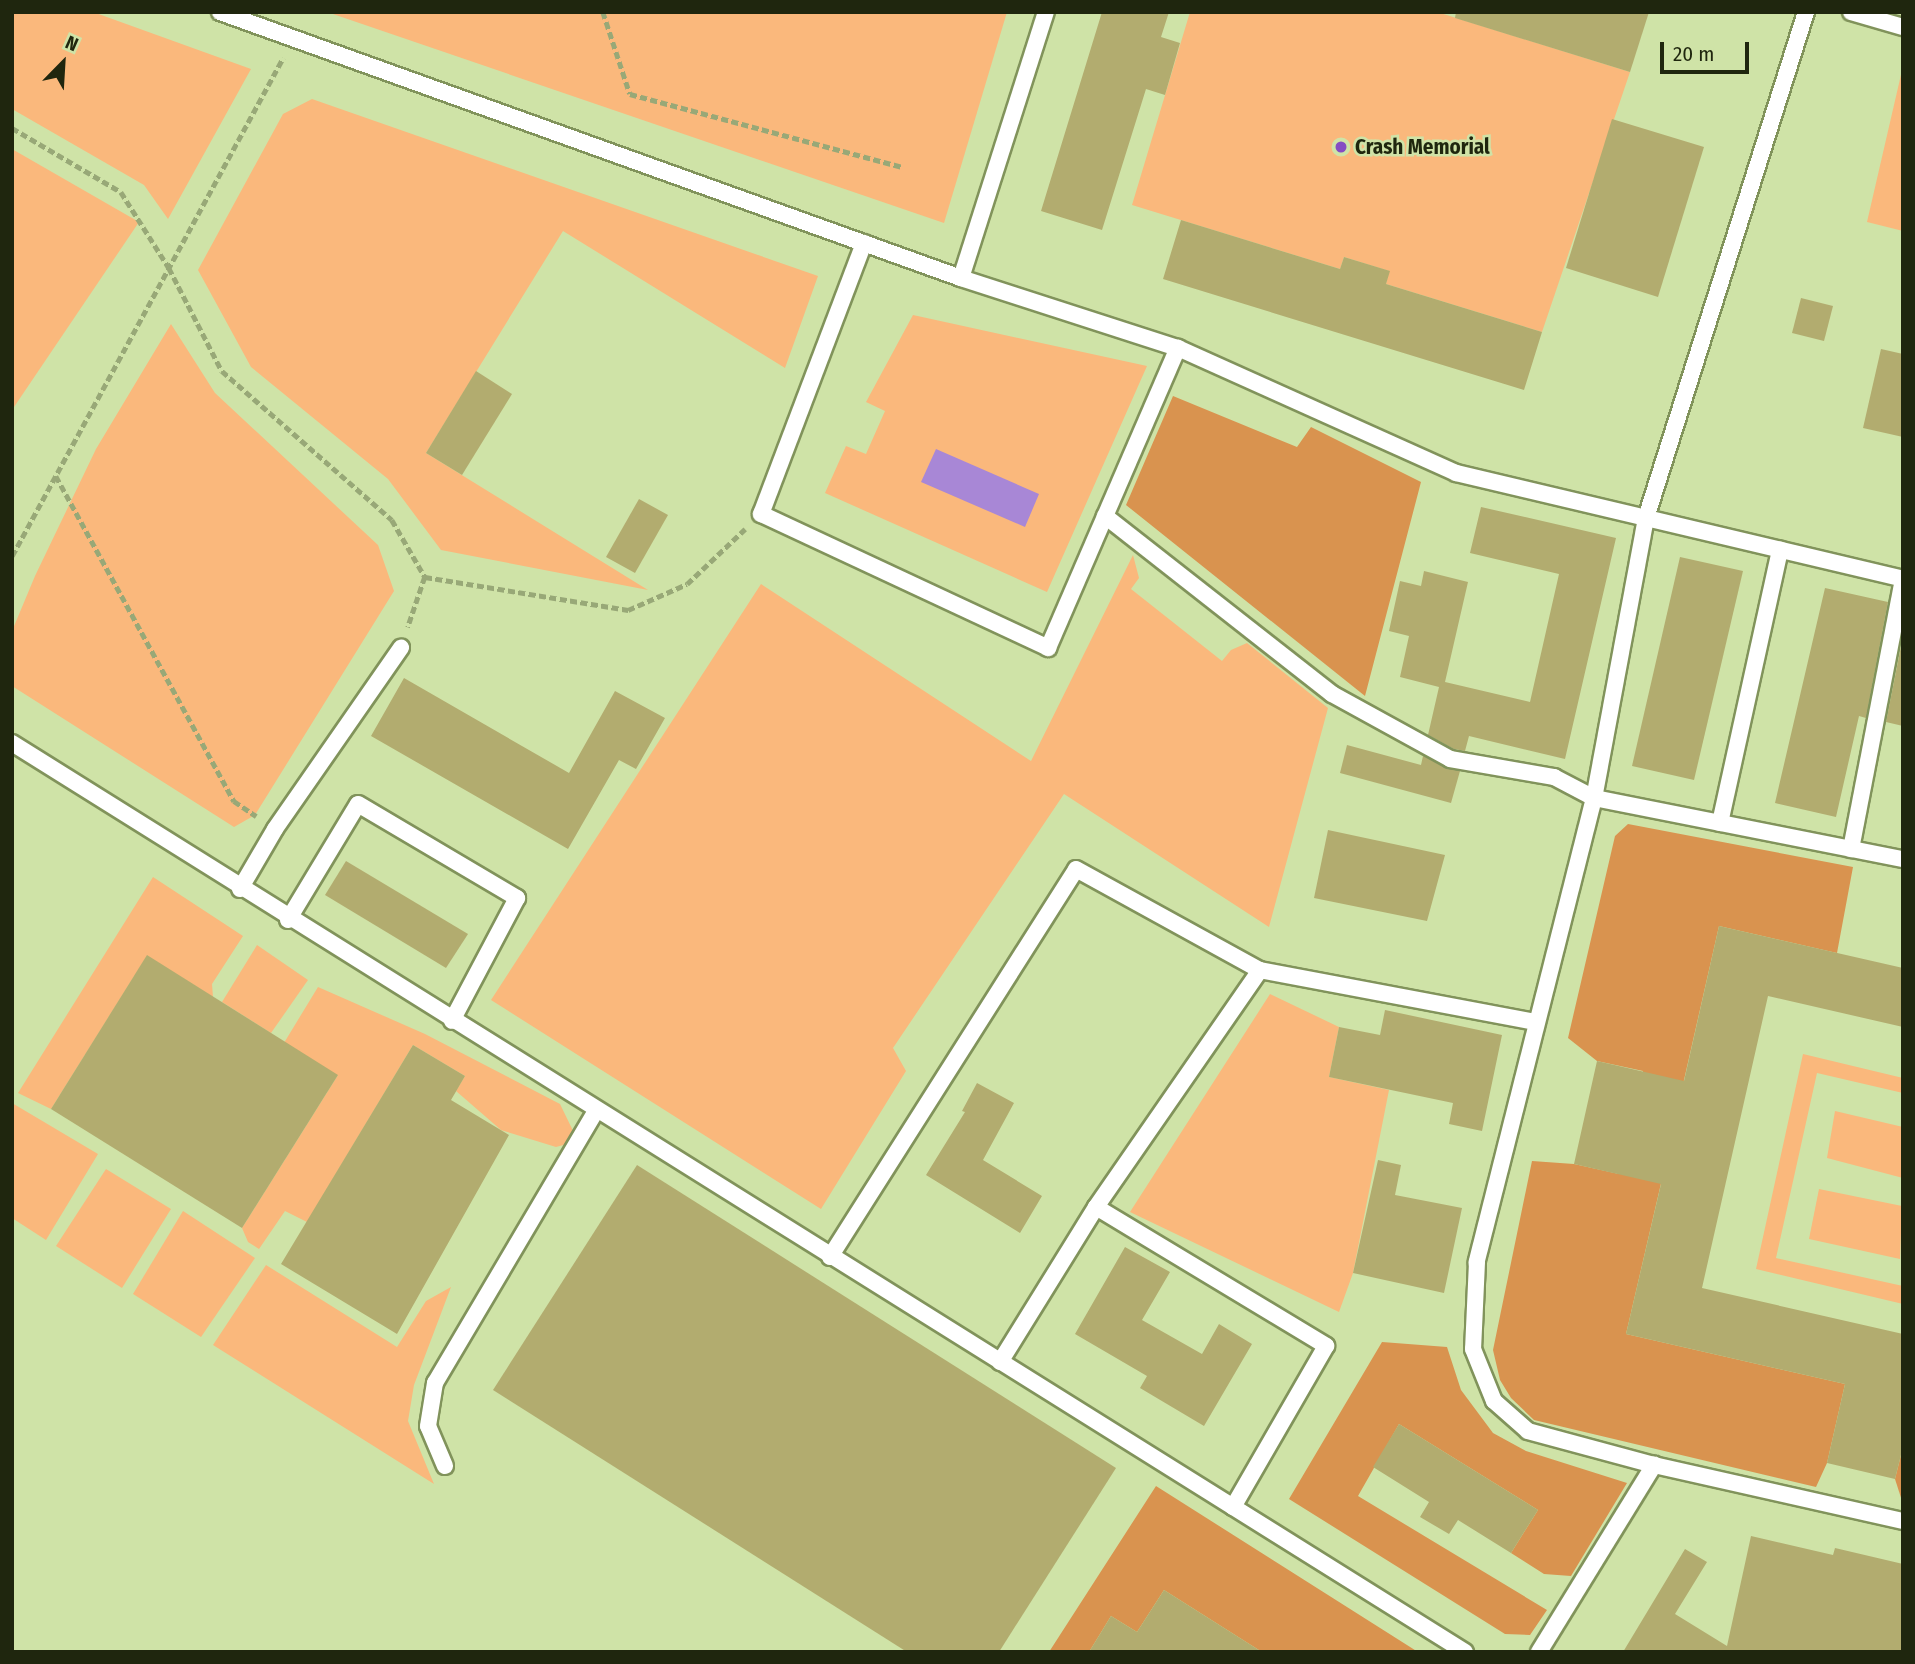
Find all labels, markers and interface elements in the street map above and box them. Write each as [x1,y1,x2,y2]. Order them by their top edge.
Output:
north arrow [28,28,98,98]
scale bar [1663,28,1752,72]
text: N [62,31,82,56]
text: 20 m [1673,41,1714,67]
place label: Crash Memorial [1355,134,1490,160]
marker: Crash Memorial [1333,139,1349,155]

